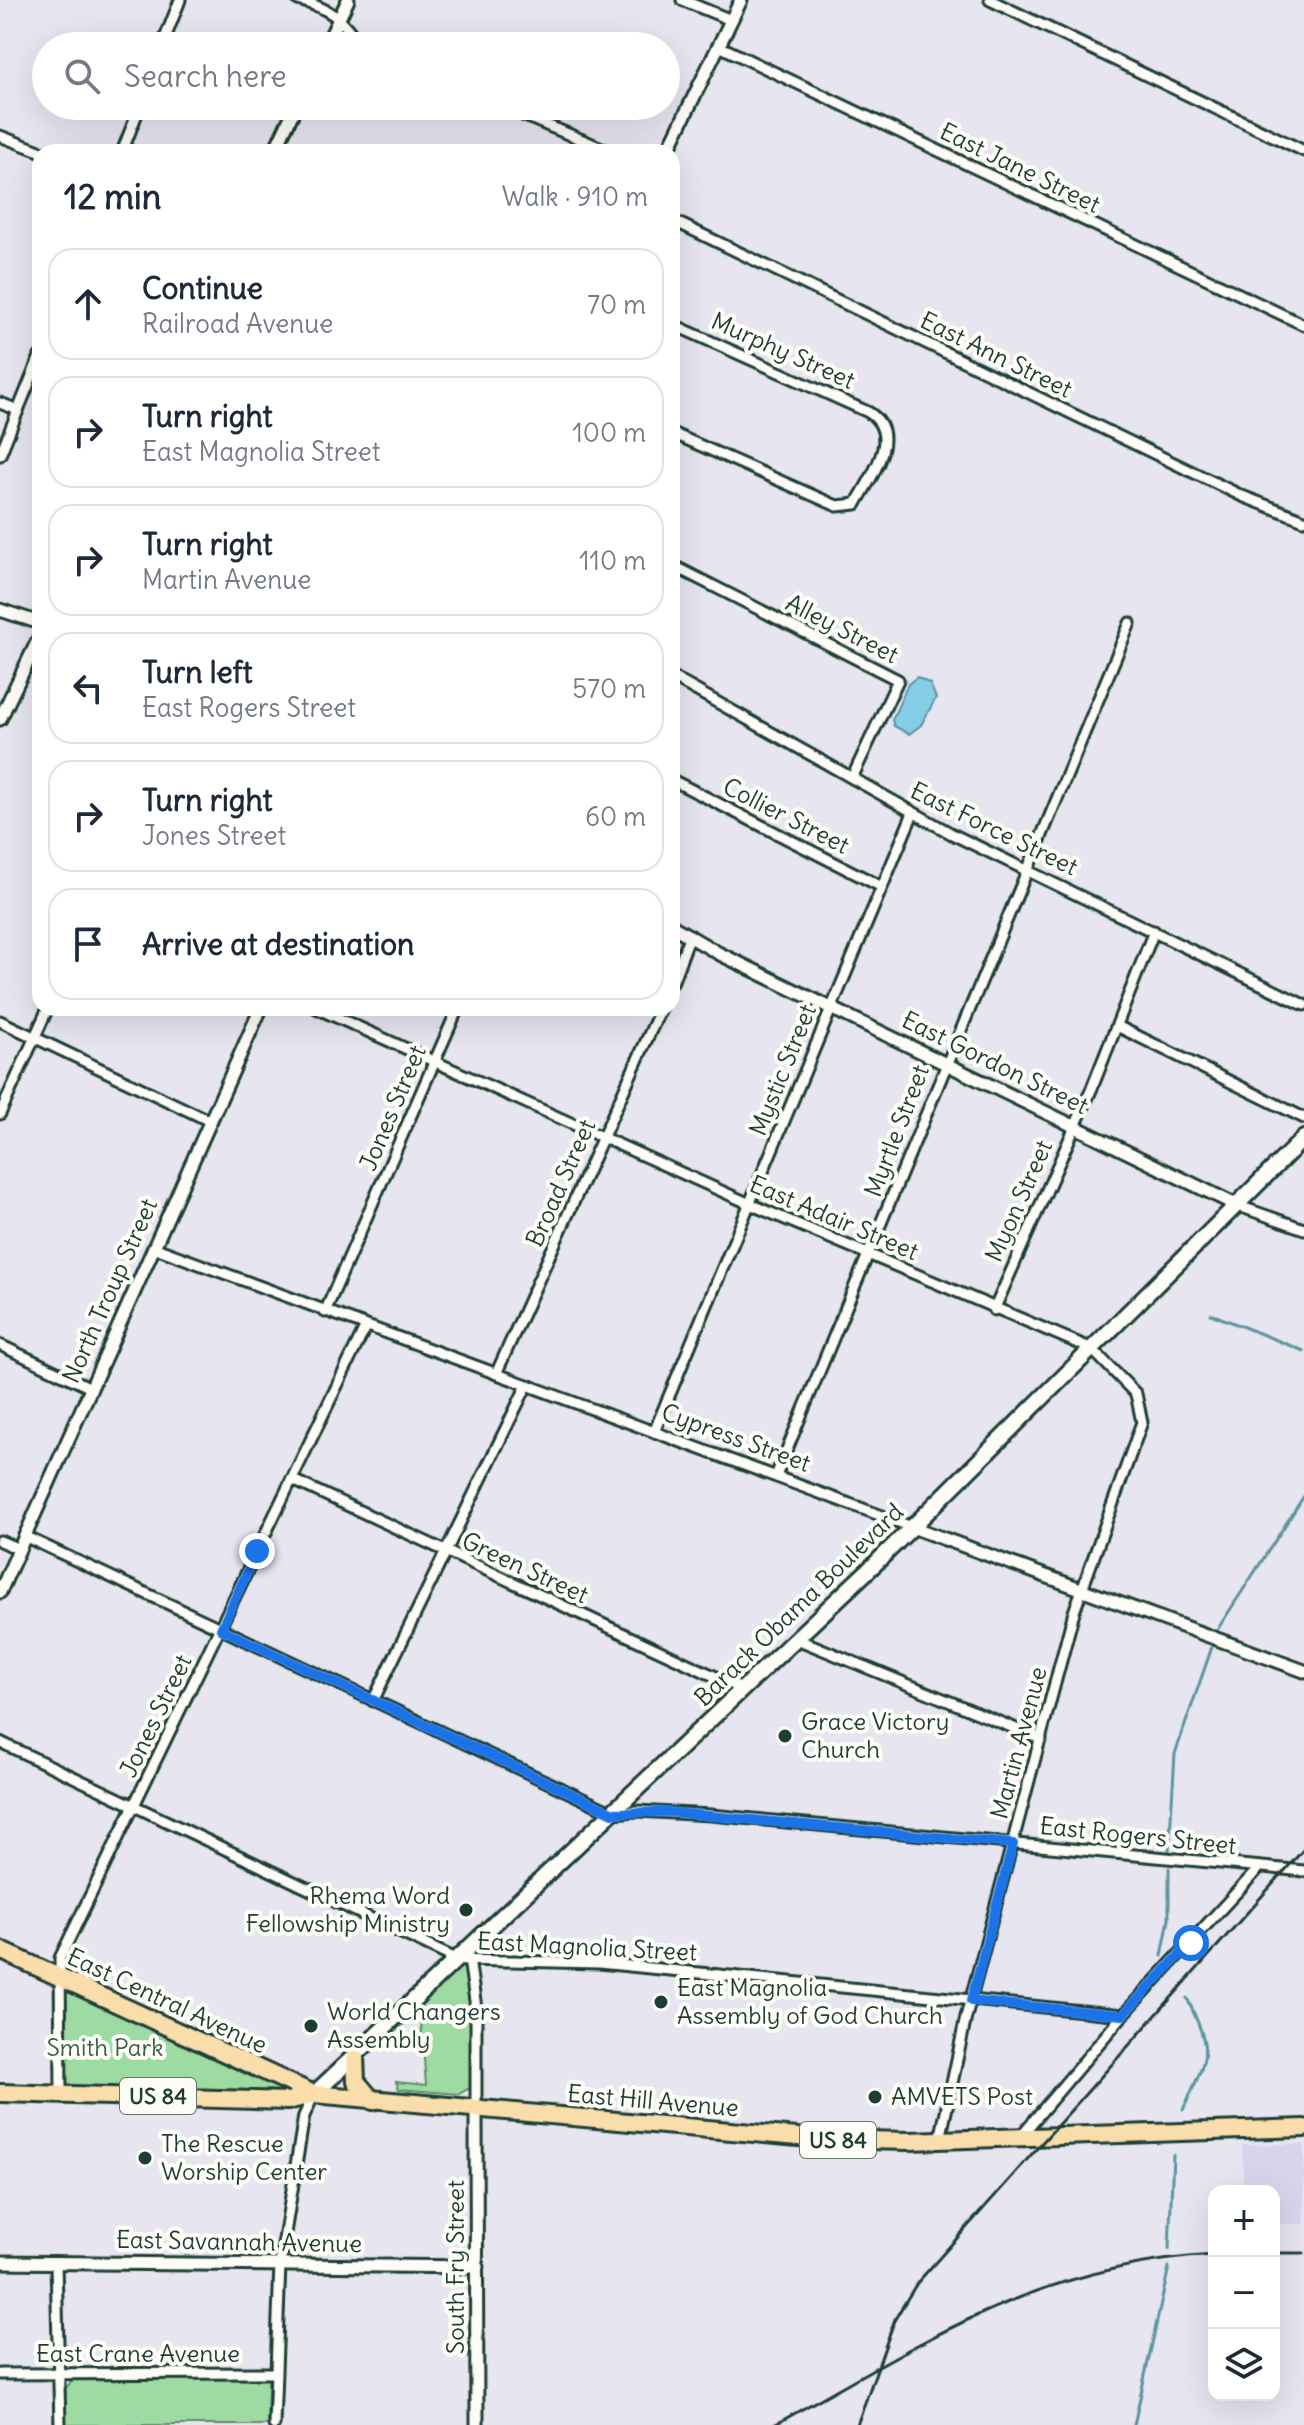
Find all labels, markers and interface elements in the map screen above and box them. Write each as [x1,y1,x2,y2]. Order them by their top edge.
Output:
search box [32,32,680,120]
icon: search [60,54,104,98]
text: Search here [124,57,287,95]
street label: East Jane Street [935,115,1105,219]
text: 12 min [64,175,161,218]
text: Walk · 910 m [502,180,648,213]
text: Continue [142,269,263,307]
icon: ahead [66,282,110,326]
text: 70 m [587,288,646,321]
street label: East Ann Street [916,304,1077,404]
street label: Murphy Street [707,305,860,395]
text: Railroad Avenue [142,307,333,340]
text: Turn right [142,397,273,435]
icon: right [66,410,110,454]
text: 100 m [572,416,646,449]
text: East Magnolia Street [142,435,380,468]
text: Turn right [142,525,273,563]
icon: right [66,538,110,582]
text: 110 m [579,544,646,577]
text: Martin Avenue [142,563,311,596]
street label: Alley Street [781,587,904,669]
text: Turn left [142,653,253,691]
icon: left [66,666,110,710]
text: 570 m [572,672,646,705]
text: East Rogers Street [142,691,356,724]
street label: Collier Street [718,770,855,860]
street label: East Force Street [906,775,1083,882]
text: Turn right [142,781,273,819]
icon: right [66,794,110,838]
text: 60 m [585,800,646,833]
text: Jones Street [142,819,286,852]
icon: arrive [66,922,110,966]
text: Arrive at destination [142,925,414,963]
street label: Mystic Street [742,999,822,1140]
street label: East Gordon Street [897,1004,1094,1120]
street label: Jones Street [352,1040,432,1175]
street label: Myrtle Street [857,1060,935,1201]
street label: Broad Street [519,1114,602,1251]
street label: Myon Street [978,1135,1058,1266]
street label: East Adair Street [746,1168,923,1266]
street label: North Troup Street [55,1194,163,1387]
street label: Cypress Street [658,1396,815,1478]
street label: Barack Obama Boulevard [687,1497,909,1712]
street label: Green Street [457,1525,593,1609]
route end [239,1533,275,1569]
street label: Jones Street [112,1649,198,1782]
street label: Martin Avenue [983,1663,1053,1822]
place label: Grace Victory Church [801,1706,949,1764]
marker: Grace Victory Church [776,1727,794,1745]
street label: East Rogers Street [1038,1810,1238,1860]
place label: Rhema Word Fellowship Ministry [246,1880,450,1938]
marker: Rhema Word Fellowship Ministry [457,1901,475,1919]
street label: East Magnolia Street [476,1925,698,1967]
route start [1173,1925,1209,1961]
street label: East Central Avenue [63,1941,272,2060]
place label: East Magnolia Assembly of God Church [677,1972,943,2030]
marker: East Magnolia Assembly of God Church [652,1993,670,2011]
place label: World Changers Assembly [327,1996,501,2054]
marker: World Changers Assembly [302,2017,320,2035]
park label: Smith Park [47,2032,164,2062]
road number: US 84 [120,2078,196,2114]
street label: East Hill Avenue [566,2078,740,2122]
place label: AMVETS Post [891,2081,1033,2111]
marker: AMVETS Post [866,2088,884,2106]
road number: US 84 [800,2122,876,2158]
place label: The Rescue Worship Center [161,2128,327,2186]
marker: The Rescue Worship Center [136,2149,154,2167]
street label: South Fry Street [440,2180,470,2354]
map controls [1208,2185,1280,2401]
button: + [1208,2185,1280,2257]
street label: East Savannah Avenue [116,2224,362,2258]
button: − [1208,2257,1280,2329]
button: layers [1208,2329,1280,2401]
street label: East Crane Avenue [36,2338,240,2368]

